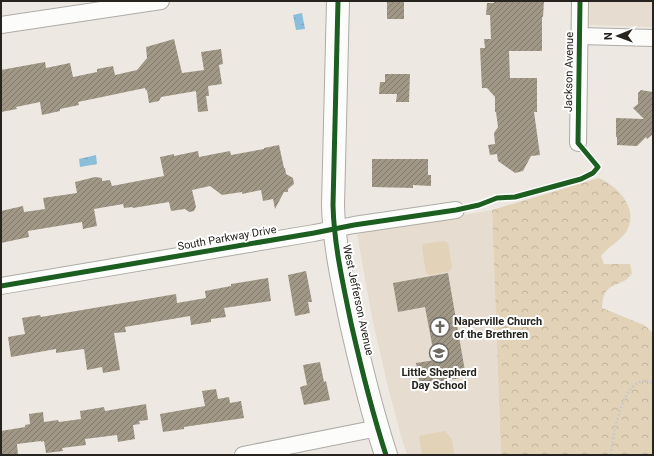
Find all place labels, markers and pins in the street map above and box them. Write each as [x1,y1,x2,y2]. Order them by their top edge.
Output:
place label: Naperville Church of the Brethren [454,315,542,341]
church icon: Naperville Church of the Brethren [429,316,451,338]
school or university icon: Little Shepherd Day School [428,342,450,364]
place label: Little Shepherd Day School [401,366,477,392]

